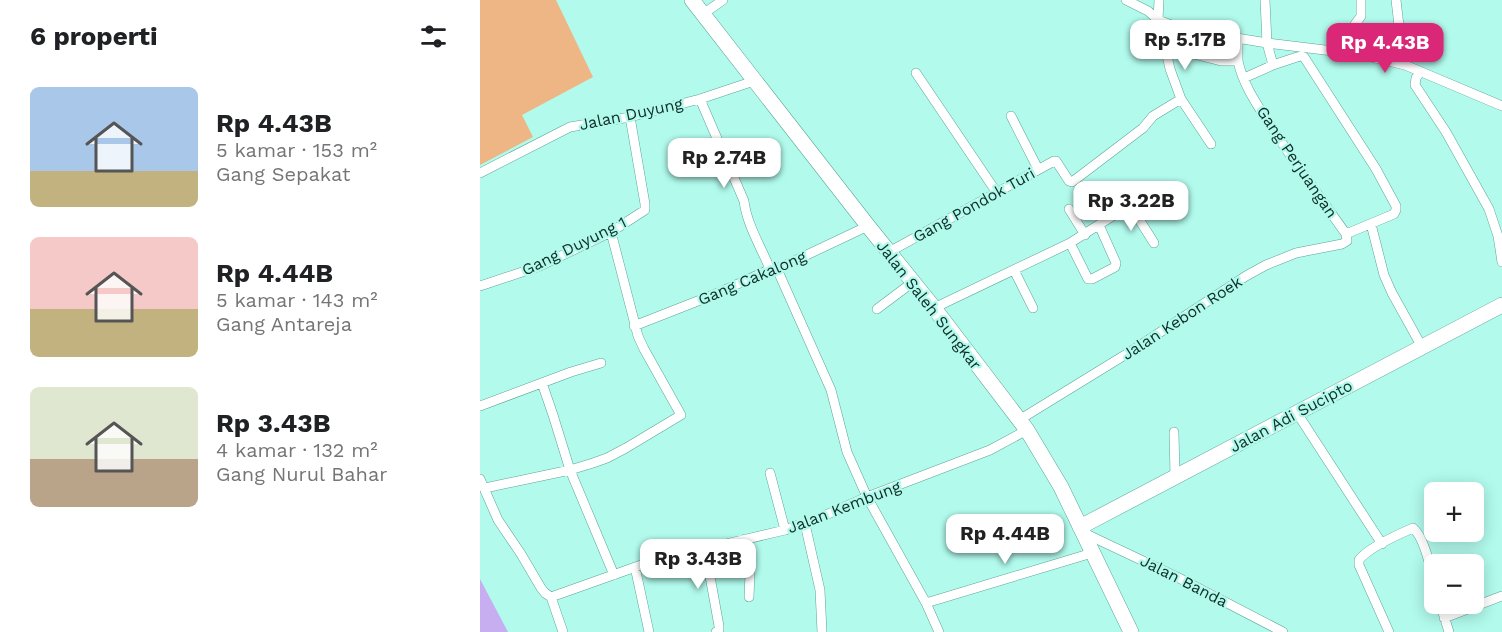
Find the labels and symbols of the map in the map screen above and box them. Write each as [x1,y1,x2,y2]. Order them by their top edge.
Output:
pin: Rp 5.17B [1123,20,1247,71]
pin: Rp 4.43B [1323,23,1447,74]
street label: Jalan Duyung [578,94,685,134]
street label: Gang Perjuangan [1253,103,1341,221]
pin: Rp 2.74B [662,138,786,189]
street label: Gang Pondok Turi [910,164,1038,246]
pin: Rp 3.22B [1069,181,1193,232]
street label: Gang Duyung 1 [519,213,629,279]
street label: Jalan Saleh Sungkar [873,237,986,374]
street label: Gang Cakalong [695,247,809,309]
street label: Jalan Kebon Roek [1118,272,1246,364]
street label: Jalan Adi Sucipto [1226,376,1356,456]
street label: Jalan Kembung [785,476,904,537]
pin: Rp 4.44B [943,514,1067,565]
pin: Rp 3.43B [636,539,760,590]
street label: Jalan Banda [1137,551,1231,611]

